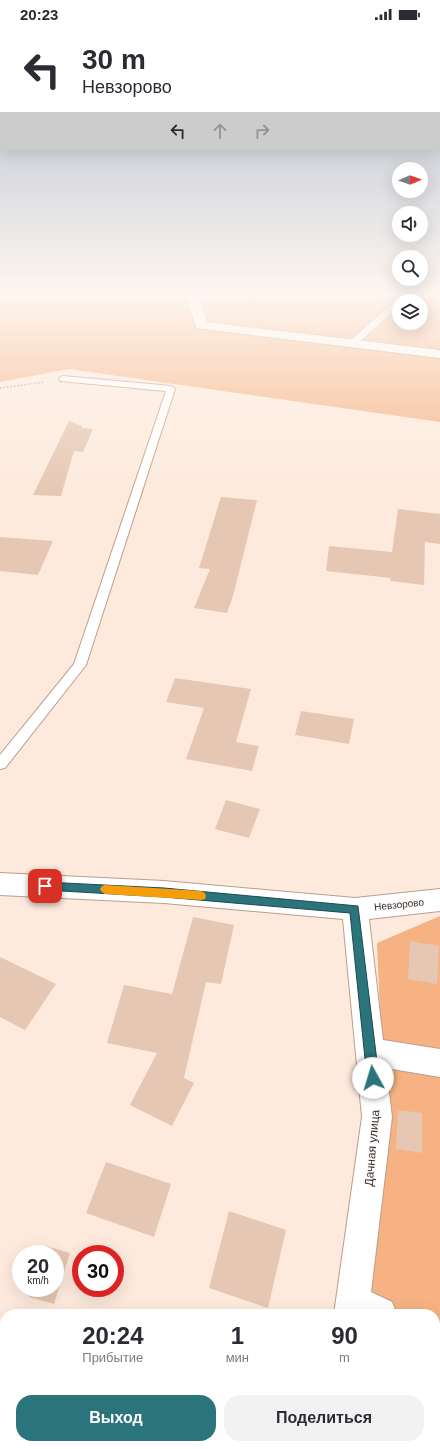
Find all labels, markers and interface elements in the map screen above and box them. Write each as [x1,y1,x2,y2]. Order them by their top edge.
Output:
text: 20:23 [20,6,58,23]
icon: left [16,44,68,96]
text: 30 m [82,44,146,75]
text: Невзорово [82,77,172,97]
icon: left [167,120,189,142]
icon: ahead [209,120,231,142]
icon: right [251,120,273,142]
north arrow [392,162,428,198]
map controls [392,162,428,330]
button: sound [392,206,428,242]
button: search [392,250,428,286]
button: layers [392,294,428,330]
pin [28,869,62,903]
icon: arrive [34,875,56,897]
street label: Невзорово [374,896,425,913]
position arrow [352,1057,394,1099]
street label: Дачная улица [362,1109,382,1187]
speed limit sign: 30 [72,1245,124,1297]
text: 20 [27,1255,49,1277]
text: km/h [27,1275,49,1286]
text: 20:24 [82,1322,144,1349]
text: 1 [231,1322,244,1349]
text: 90 [331,1322,358,1349]
text: Прибытие [82,1350,143,1365]
text: мин [226,1350,249,1365]
text: m [339,1350,350,1365]
button: Выход [16,1395,216,1441]
button: Поделиться [224,1395,424,1441]

